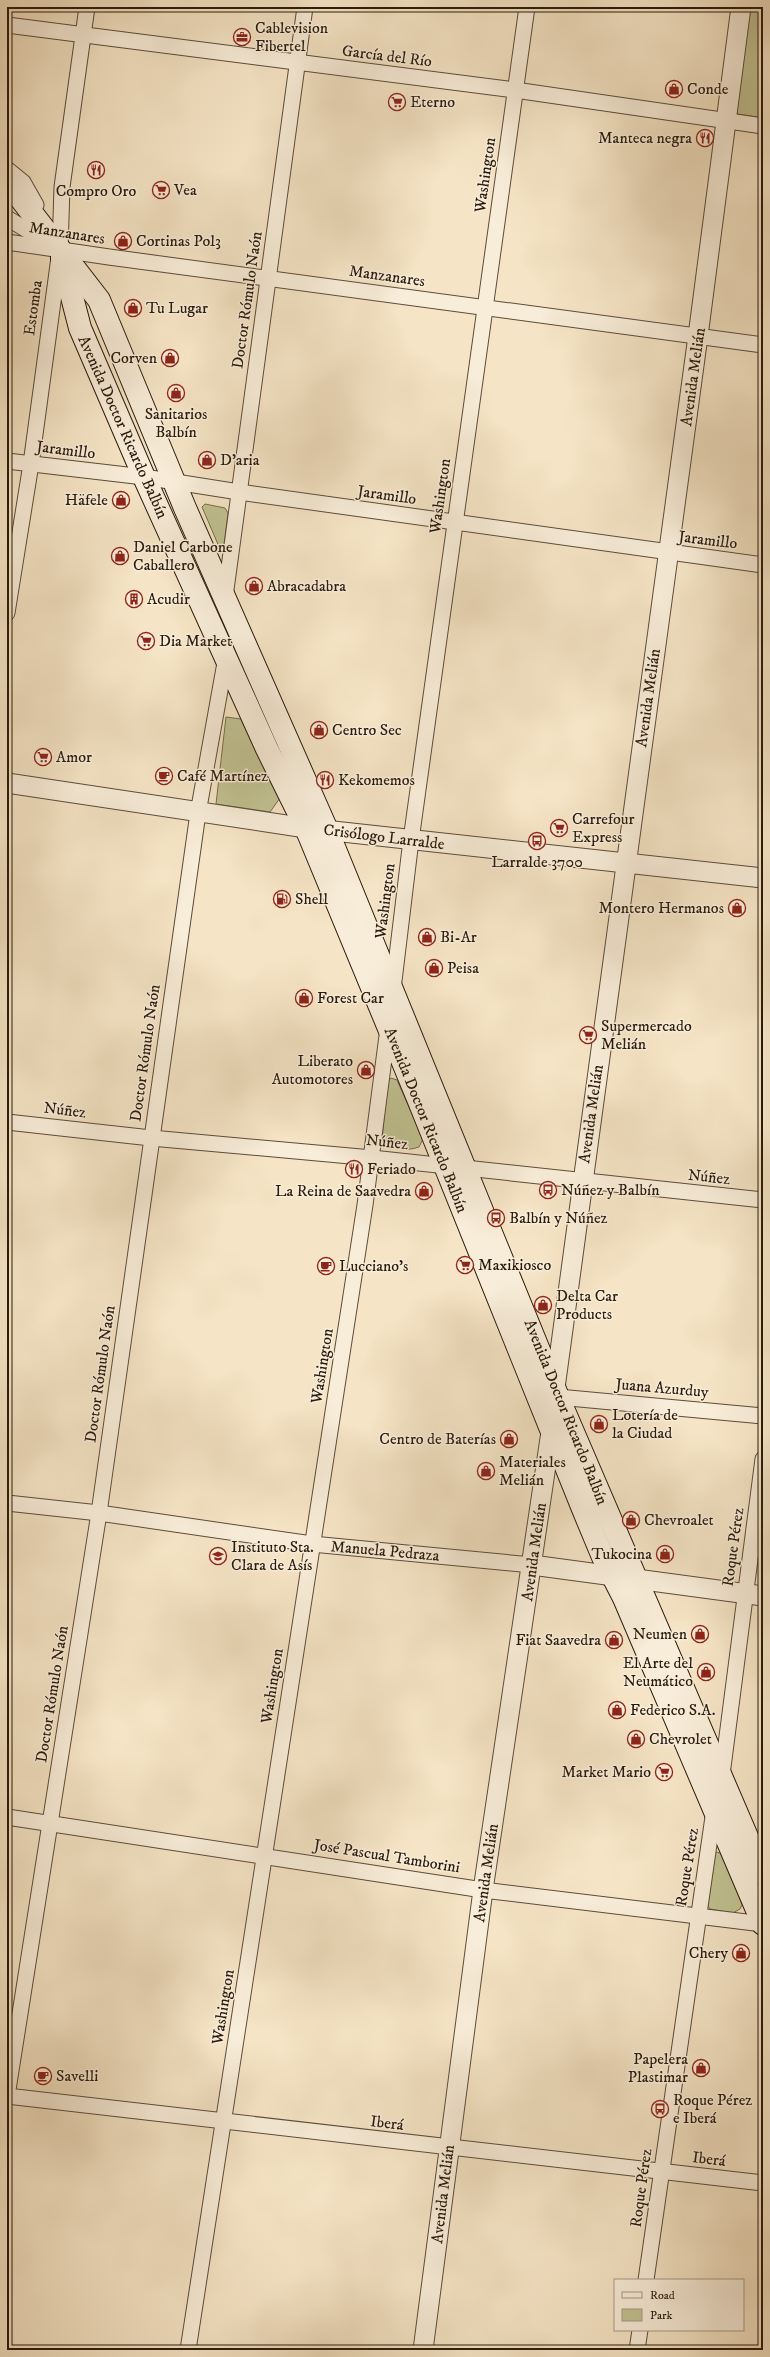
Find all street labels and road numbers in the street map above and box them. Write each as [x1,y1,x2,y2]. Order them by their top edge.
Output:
street label: García del Río [341,41,433,71]
street label: Washington [470,135,500,215]
street label: Manzanares [28,217,106,249]
street label: Doctor Rómulo Naón [227,229,267,370]
street label: Manzanares [348,261,426,291]
street label: Estomba [19,279,47,337]
street label: Avenida Melián [676,326,710,428]
street label: Avenida Doctor Ricardo Balbín [74,332,173,522]
street label: Jaramillo [33,436,97,464]
street label: Washington [425,456,455,536]
street label: Jaramillo [354,481,418,509]
street label: Jaramillo [675,526,739,554]
street label: Avenida Melián [631,647,665,749]
street label: Crisólogo Larralde [322,820,446,854]
street label: Washington [370,862,400,941]
street label: Doctor Rómulo Naón [125,982,165,1123]
street label: Avenida Doctor Ricardo Balbín [380,1024,473,1216]
street label: Avenida Melián [574,1063,608,1165]
street label: Núñez [43,1097,87,1123]
street label: Núñez [365,1130,409,1154]
street label: Núñez [687,1165,731,1189]
street label: Doctor Rómulo Naón [80,1303,120,1444]
street label: Avenida Doctor Ricardo Balbín [520,1316,613,1508]
street label: Washington [306,1326,338,1406]
street label: Juana Azurduy [613,1374,710,1402]
street label: Avenida Melián [517,1501,551,1603]
street label: Roque Pérez [718,1506,748,1588]
street label: Manuela Pedraza [330,1536,440,1566]
street label: Doctor Rómulo Naón [31,1623,73,1764]
street label: Washington [256,1646,288,1726]
street label: Avenida Melián [469,1822,503,1924]
street label: Roque Pérez [671,1826,703,1908]
street label: José Pascual Tamborini [311,1834,461,1877]
street label: Washington [207,1967,239,2047]
street label: Iberá [369,2111,405,2135]
street label: Avenida Melián [427,2143,459,2245]
street label: Roque Pérez [626,2147,656,2229]
street label: Iberá [691,2147,727,2171]

